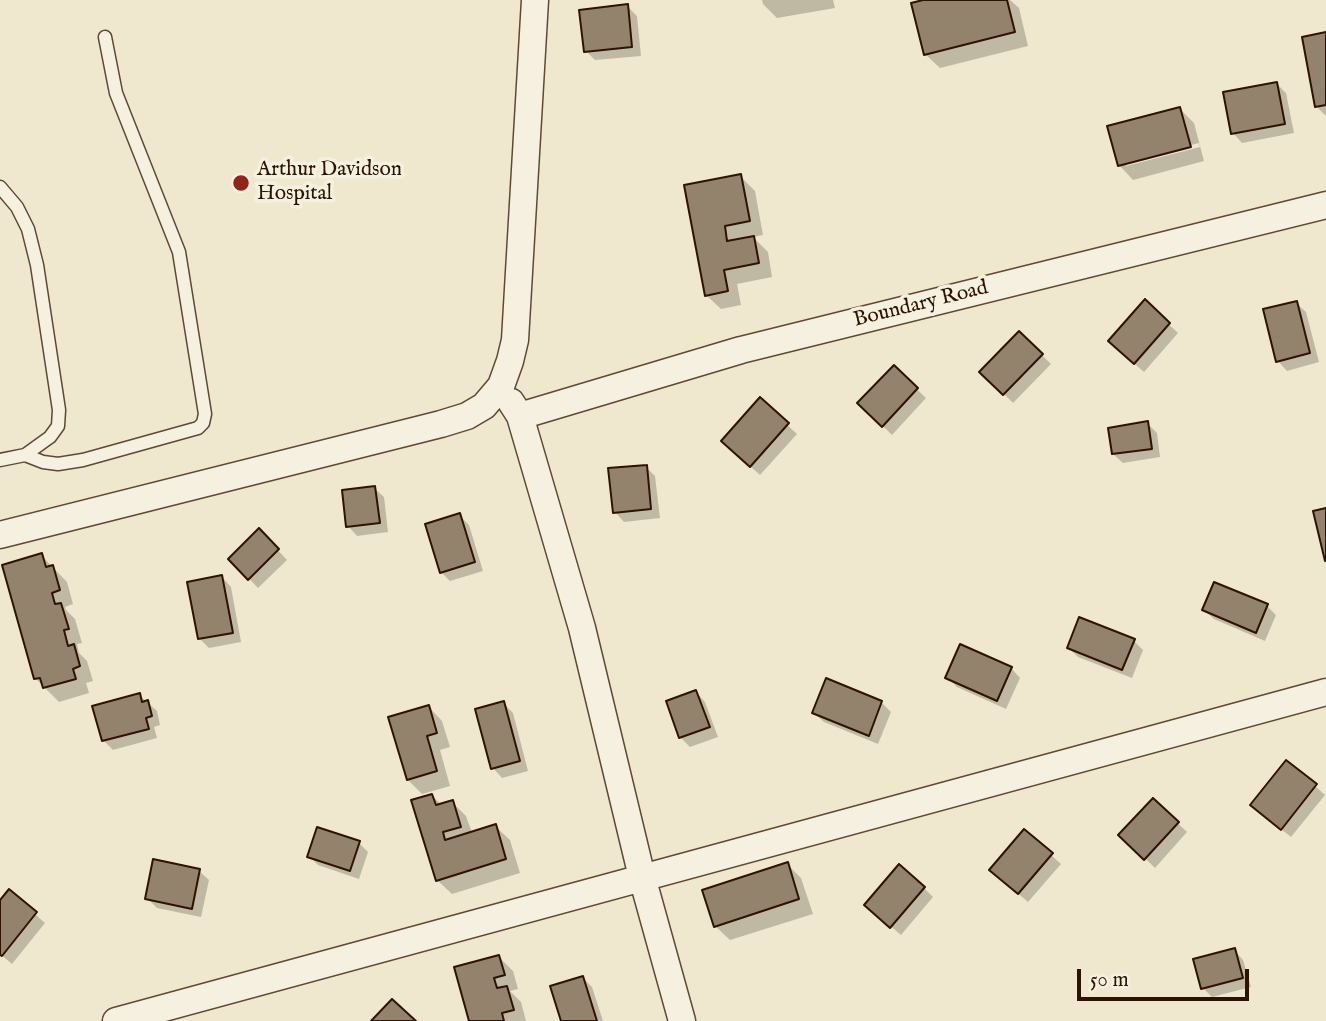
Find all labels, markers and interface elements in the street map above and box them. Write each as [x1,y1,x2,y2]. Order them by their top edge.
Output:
place label: Arthur Davidson Hospital [257,158,402,208]
marker: Arthur Davidson Hospital [231,173,251,193]
street label: Boundary Road [851,276,991,334]
scale bar [1081,954,1252,998]
text: 50 m [1090,967,1129,994]

